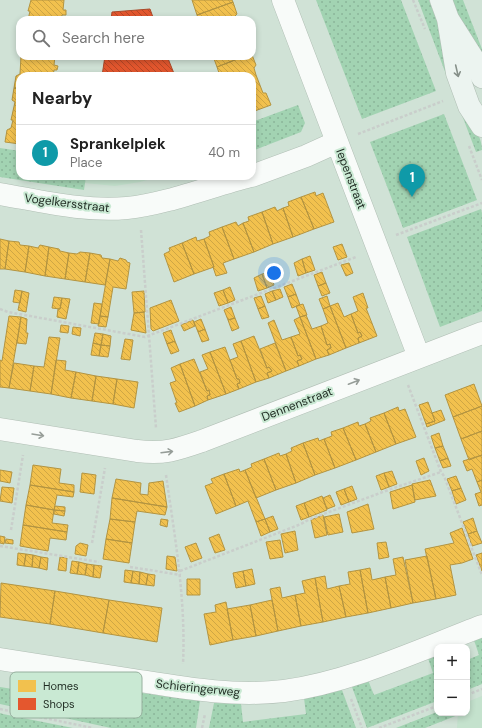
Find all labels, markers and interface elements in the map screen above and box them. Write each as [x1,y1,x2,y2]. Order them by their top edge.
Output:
search box [16,16,256,60]
icon: search [30,27,52,49]
text: Search here [62,28,145,48]
one-way arrow [453,64,461,77]
text: Nearby [32,87,92,109]
text: Sprankelplek [70,134,166,154]
text: 1 [43,144,47,161]
text: 40 m [208,144,240,161]
street label: Iepenstraat [332,147,370,212]
text: Place [70,154,102,171]
pin: 1 [399,164,425,197]
street label: Vogelkersstraat [24,190,111,216]
your location [264,263,284,283]
one-way arrow [348,378,360,386]
street label: Dennenstraat [259,383,335,425]
one-way arrow [32,431,45,439]
one-way arrow [160,448,173,456]
map controls [434,644,470,716]
button: + [434,644,470,680]
legend [10,672,142,718]
street label: Schieringerweg [155,676,241,700]
text: Homes [43,679,79,693]
button: − [434,680,470,716]
text: Shops [43,697,75,711]

